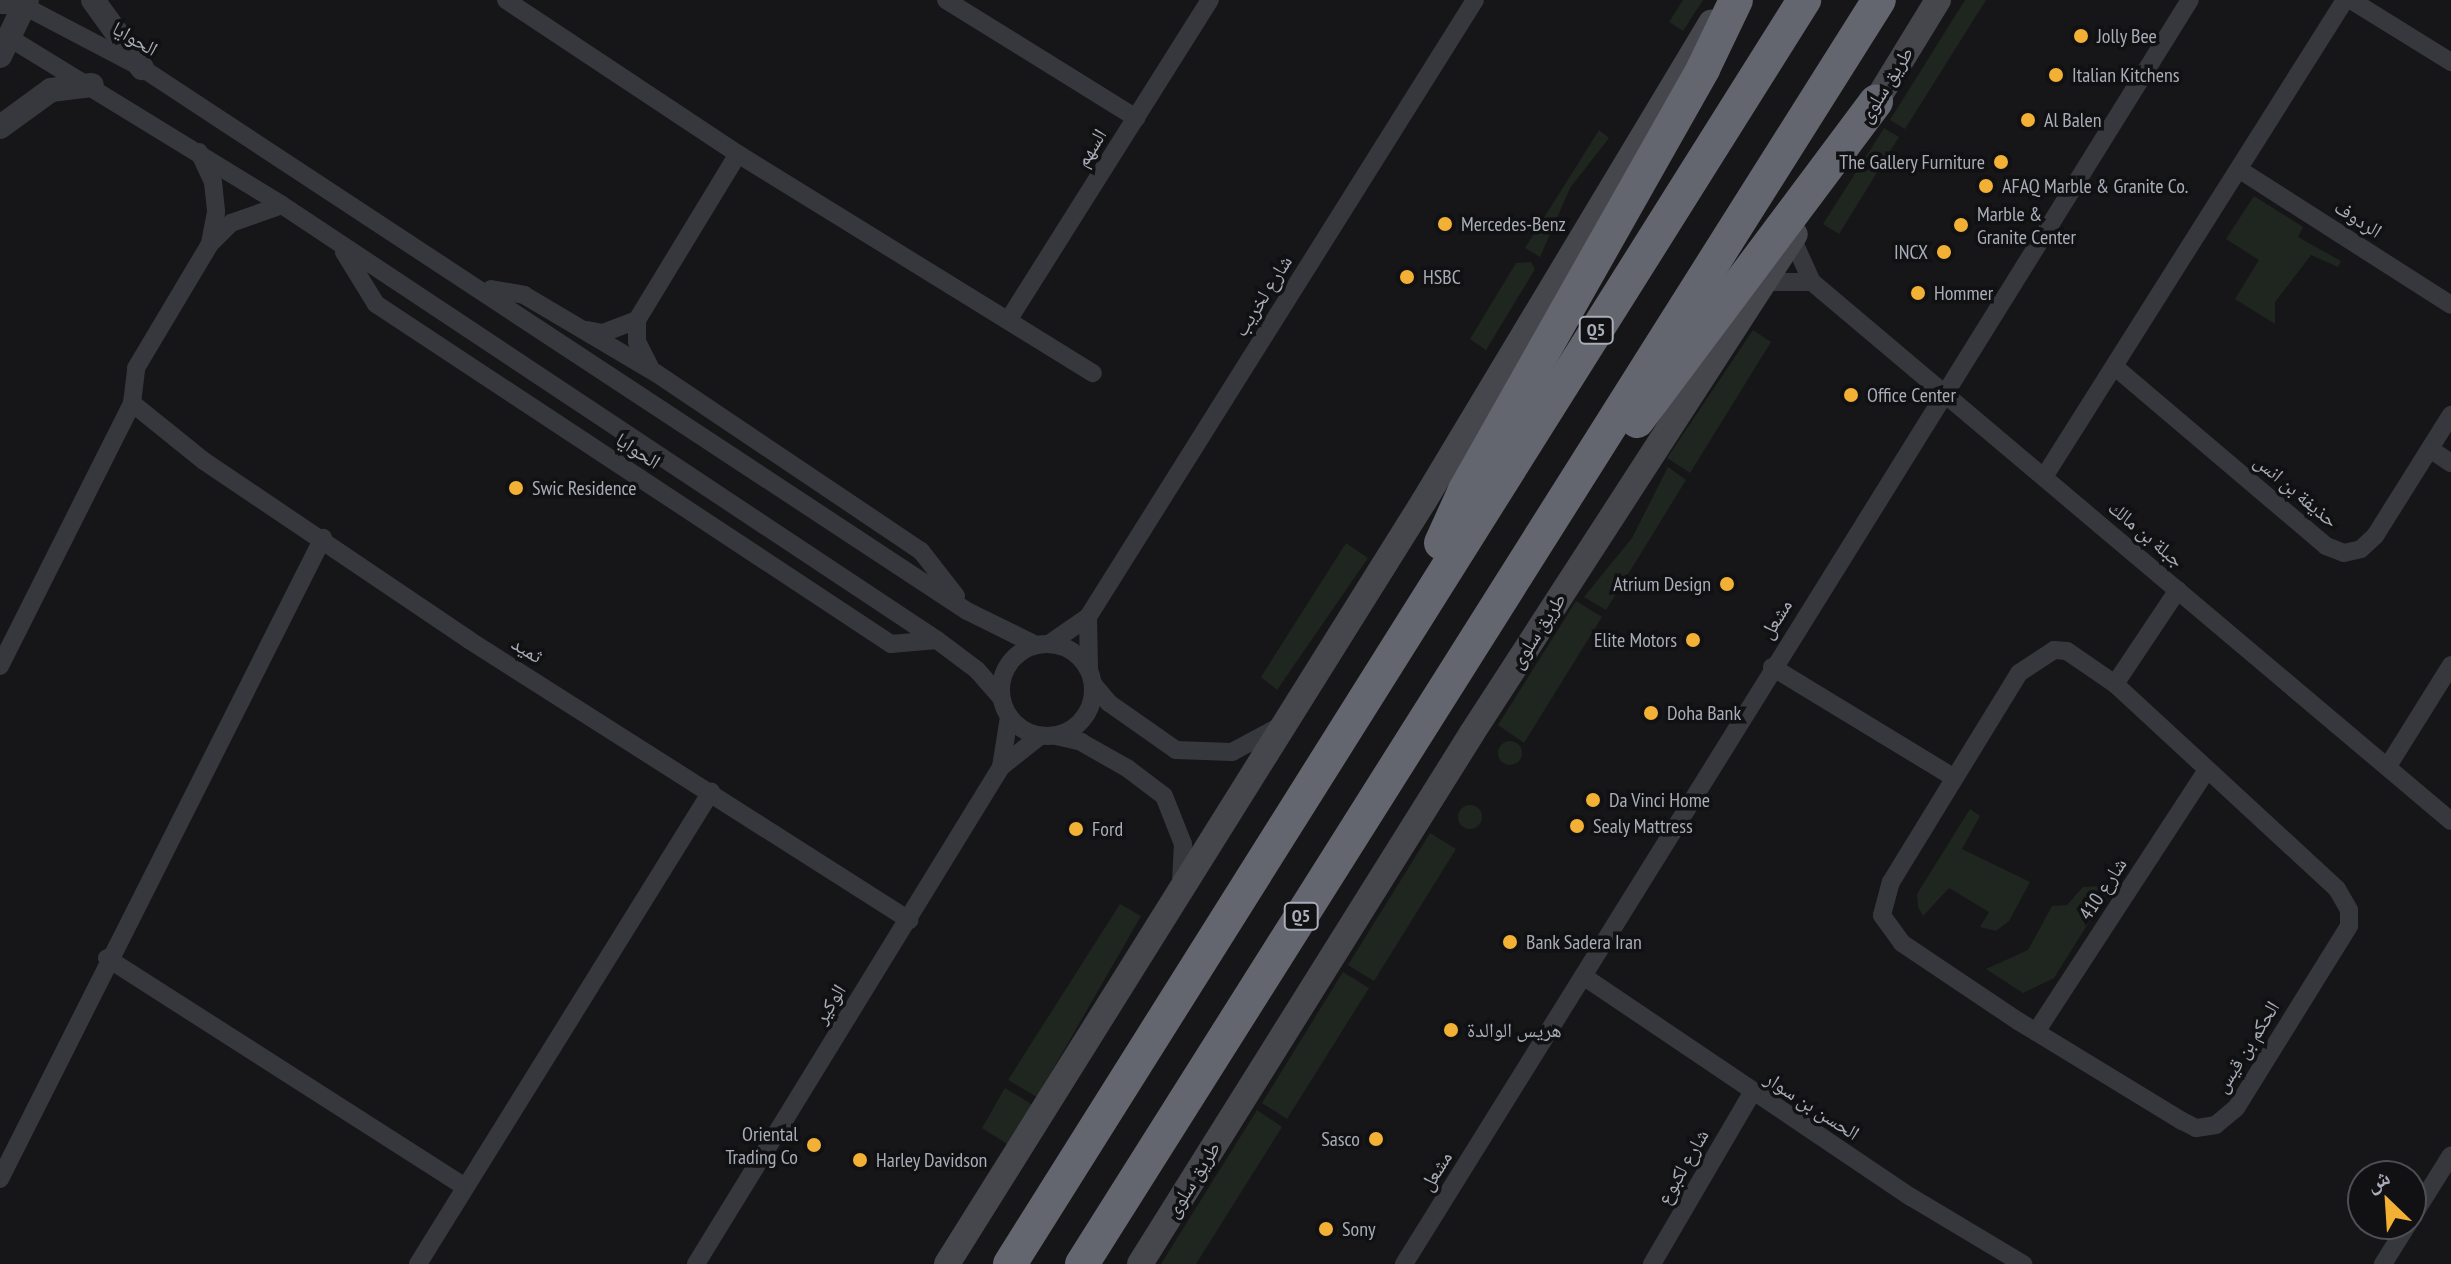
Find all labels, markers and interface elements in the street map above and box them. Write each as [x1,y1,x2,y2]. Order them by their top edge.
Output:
street label: الحوايا [108,17,162,61]
place label: Jolly Bee [2097,24,2157,48]
marker: Jolly Bee [2072,27,2090,45]
street label: طريق سلوى [1853,43,1919,127]
place label: Italian Kitchens [2072,63,2179,87]
marker: Italian Kitchens [2047,66,2065,84]
place label: Al Balen [2044,108,2101,132]
marker: Al Balen [2019,111,2037,129]
street label: السهم [1070,124,1112,172]
place label: The Gallery Furniture [1839,150,1985,174]
marker: The Gallery Furniture [1992,153,2010,171]
place label: AFAQ Marble & Granite Co. [2002,174,2188,198]
marker: AFAQ Marble & Granite Co. [1977,177,1995,195]
street label: الردوف [2330,195,2386,243]
place label: Marble & Granite Center [1977,202,2076,249]
place label: Mercedes-Benz [1461,212,1566,236]
marker: Mercedes-Benz [1436,215,1454,233]
marker: Marble & Granite Center [1952,216,1970,234]
place label: INCX [1894,240,1928,264]
marker: INCX [1935,243,1953,261]
street label: شارع لخريب [1229,251,1297,341]
place label: HSBC [1423,265,1461,289]
marker: HSBC [1398,268,1416,286]
place label: Hommer [1934,281,1993,305]
marker: Hommer [1909,284,1927,302]
road number: Q5 [1578,316,1614,344]
place label: Office Center [1867,383,1956,407]
marker: Office Center [1842,386,1860,404]
street label: الحوايا [611,428,665,474]
street label: حذيفة بن انس [2249,449,2343,533]
place label: Swic Residence [532,476,637,500]
marker: Swic Residence [507,479,525,497]
street label: جبلة بن مالك [2103,495,2189,573]
place label: Atrium Design [1613,572,1711,596]
marker: Atrium Design [1718,575,1736,593]
street label: طريق سلوى [1505,589,1571,673]
street label: مشعل [1755,595,1797,643]
place label: Elite Motors [1594,628,1677,652]
street label: ثميد [507,631,547,669]
marker: Elite Motors [1684,631,1702,649]
place label: Doha Bank [1667,701,1741,725]
marker: Doha Bank [1642,704,1660,722]
place label: Da Vinci Home [1609,788,1710,812]
marker: Da Vinci Home [1584,791,1602,809]
place label: Sealy Mattress [1593,814,1693,838]
place label: Ford [1092,817,1123,841]
marker: Sealy Mattress [1568,817,1586,835]
marker: Ford [1067,820,1085,838]
street label: شارع 410 [2074,853,2132,925]
road number: Q5 [1283,902,1319,930]
place label: Bank Sadera Iran [1526,930,1642,954]
marker: Bank Sadera Iran [1501,933,1519,951]
street label: الوكير [809,980,851,1028]
street label: الحكم بن قيس [2209,997,2285,1097]
place label: هريس الوالدة [1467,1018,1562,1042]
marker: هريس الوالدة [1442,1021,1460,1039]
street label: الحسن بن سوار [1760,1067,1864,1145]
place label: Oriental Trading Co [725,1122,798,1169]
street label: شارع لكبوع [1652,1125,1714,1209]
place label: Sasco [1321,1127,1360,1151]
marker: Sasco [1367,1130,1385,1148]
marker: Oriental Trading Co [805,1136,823,1154]
street label: طريق سلوى [1160,1138,1226,1222]
street label: مشعل [1415,1147,1457,1195]
place label: Harley Davidson [876,1148,988,1172]
marker: Harley Davidson [851,1151,869,1169]
north arrow [2347,1160,2427,1240]
text: ش [2361,1162,2394,1198]
place label: Sony [1342,1217,1375,1241]
marker: Sony [1317,1220,1335,1238]

